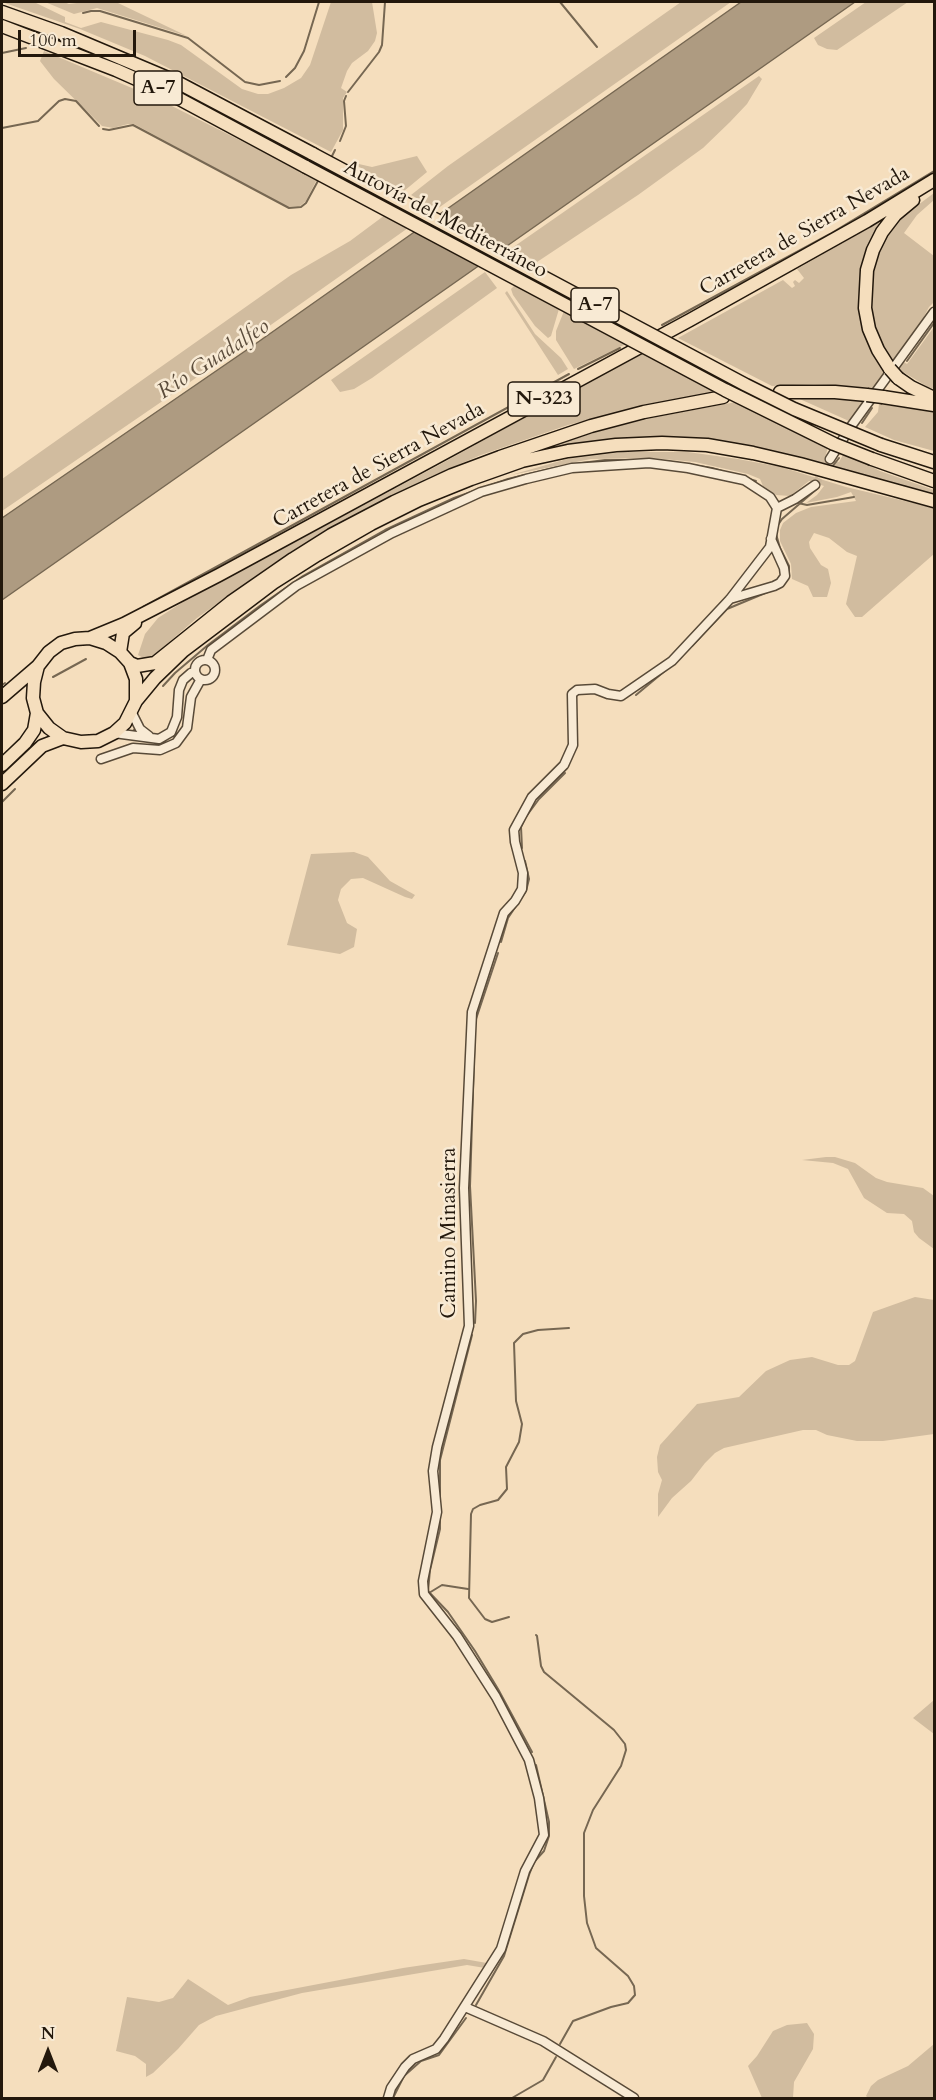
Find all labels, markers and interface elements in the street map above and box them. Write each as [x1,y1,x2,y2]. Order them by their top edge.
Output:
scale bar [21,18,140,56]
text: 100 m [29,28,77,53]
road number: A-7 [134,71,182,105]
street label: Autovía del Mediterráneo [339,156,551,284]
street label: Carretera de Sierra Nevada [696,162,914,302]
road number: A-7 [571,288,619,322]
water label: Río Guadalfeo [153,314,275,406]
road number: N-323 [508,382,580,416]
street label: Carretera de Sierra Nevada [269,397,489,535]
street label: Camino Minasierra [437,1147,463,1319]
north arrow [18,2022,78,2082]
text: N [41,2023,55,2045]

